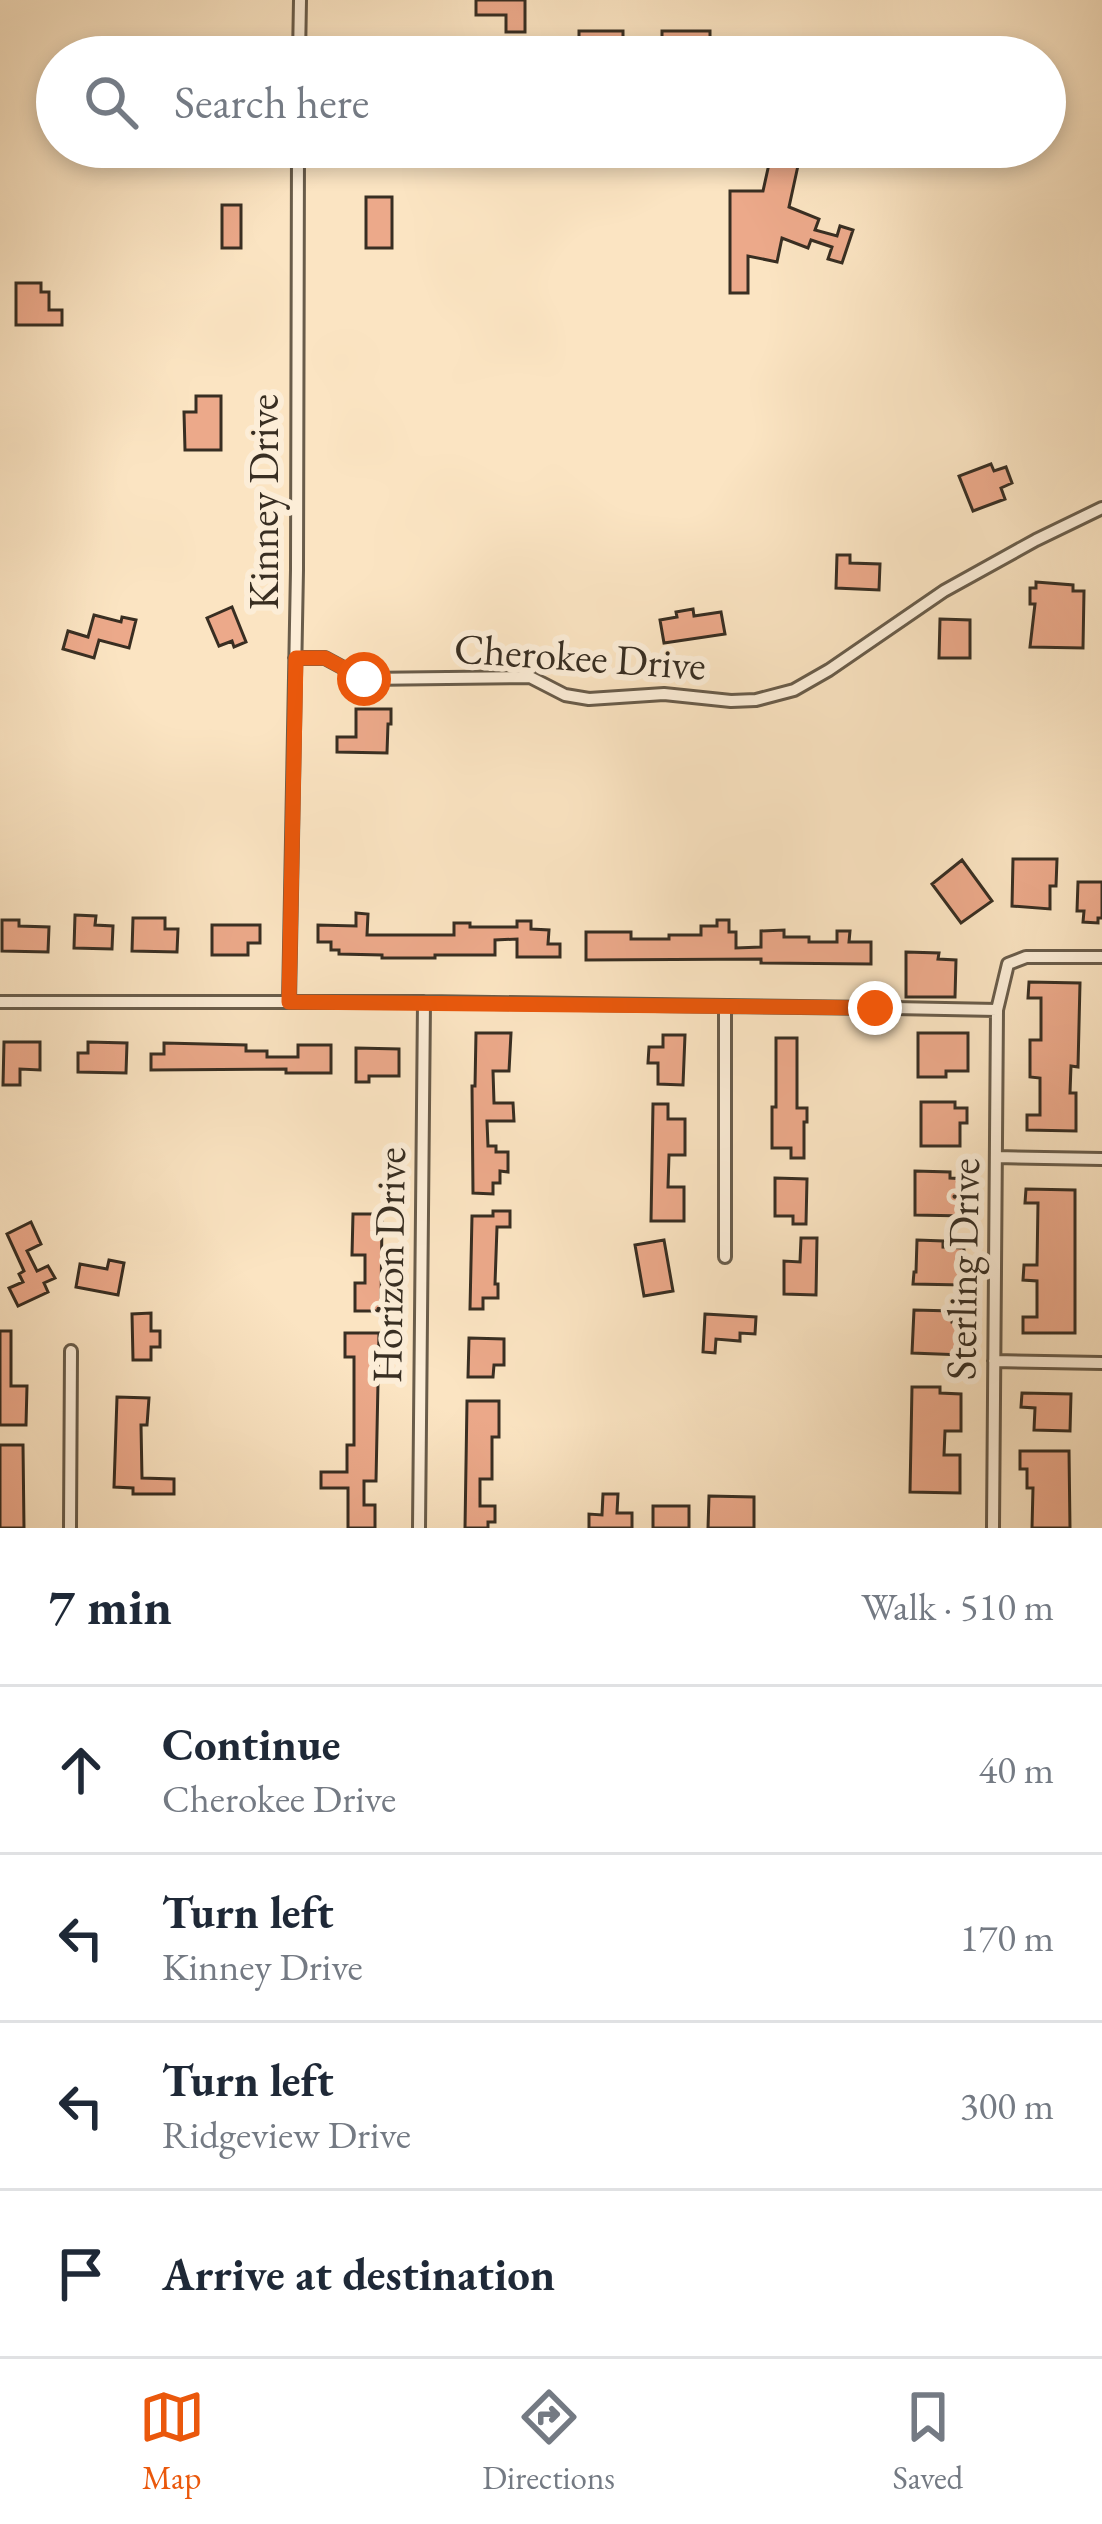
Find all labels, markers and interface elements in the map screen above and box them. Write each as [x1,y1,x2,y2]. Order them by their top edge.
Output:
search box [36,36,1066,168]
icon: search [78,69,144,135]
text: Search here [174,73,369,131]
street label: Kinney Drive [236,394,291,610]
street label: Cherokee Drive [452,620,708,693]
route start [337,652,391,706]
route end [848,981,902,1035]
street label: Horizon Drive [359,1147,418,1383]
street label: Sterling Drive [933,1158,992,1381]
text: 7 min [48,1573,172,1639]
text: Walk · 510 m [861,1581,1054,1632]
text: Continue [162,1715,340,1773]
icon: ahead [48,1737,114,1803]
text: 40 m [978,1744,1054,1795]
text: Cherokee Drive [162,1773,396,1824]
text: Turn left [162,1883,334,1941]
icon: left [48,1905,114,1971]
text: 170 m [960,1912,1054,1963]
text: Kinney Drive [162,1941,363,1992]
text: Turn left [162,2051,334,2109]
icon: left [48,2073,114,2139]
text: 300 m [960,2080,1054,2131]
text: Ridgeview Drive [162,2109,411,2160]
icon: arrive [48,2241,114,2307]
text: Arrive at destination [162,2245,555,2303]
tab: Map [139,2384,205,2499]
tab: Directions [482,2384,615,2499]
tab: Saved [893,2384,963,2499]

